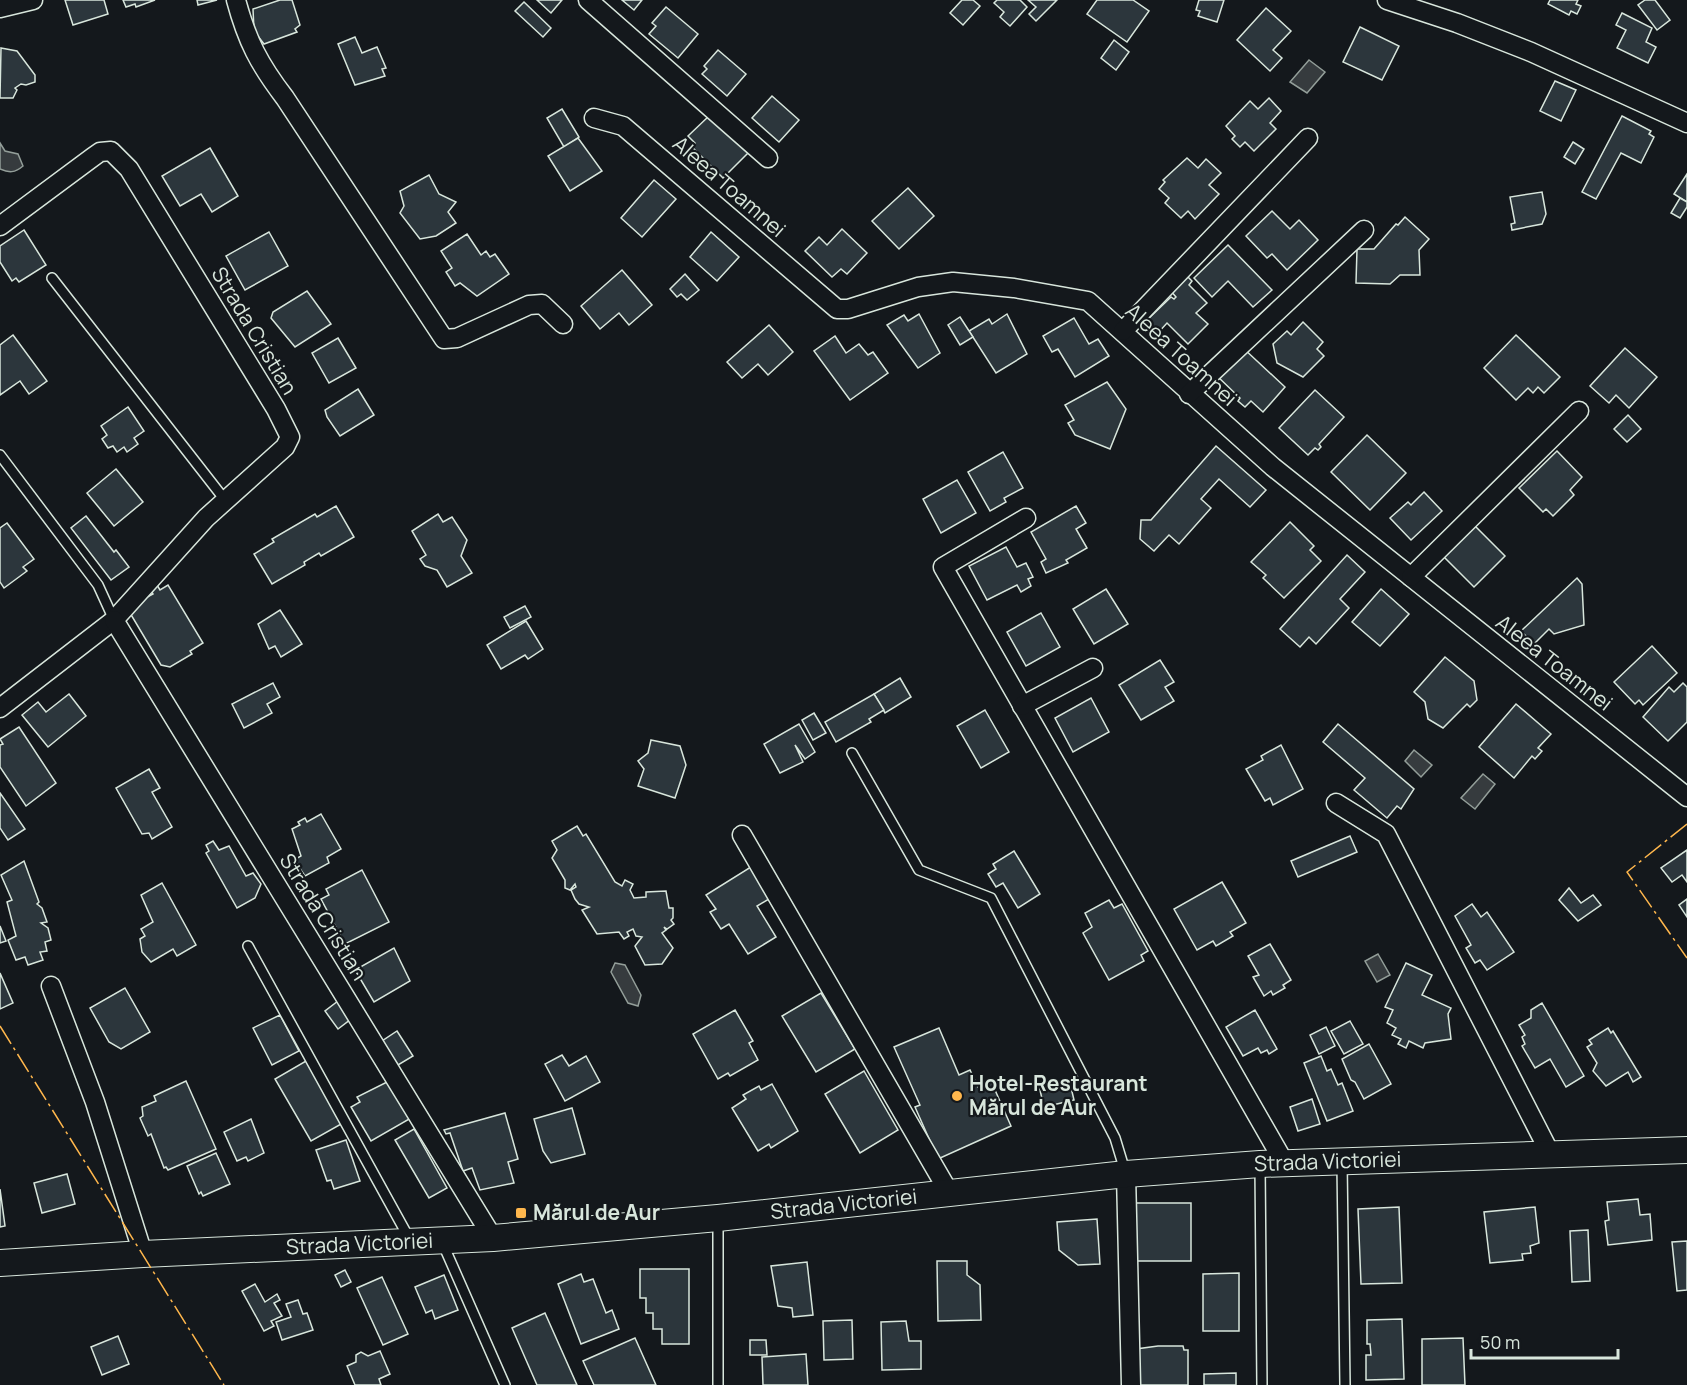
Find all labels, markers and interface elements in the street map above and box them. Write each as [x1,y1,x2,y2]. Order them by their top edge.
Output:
street label: Aleea Toamnei [667,130,792,243]
street label: Strada Cristian [206,261,304,400]
street label: Aleea Toamnei [1120,297,1243,412]
street label: Aleea Toamnei [1491,608,1619,717]
street label: Strada Cristian [274,848,374,985]
place label: Hotel-Restaurant Mărul de Aur [969,1069,1148,1121]
marker: Hotel-Restaurant Mărul de Aur [950,1089,964,1103]
street label: Strada Victoriei [1254,1144,1402,1177]
street label: Strada Victoriei [769,1182,918,1225]
place label: Mărul de Aur [533,1198,660,1226]
marker: Mărul de Aur [514,1206,528,1220]
street label: Strada Victoriei [285,1226,434,1260]
scale bar [1471,1322,1618,1360]
text: 50 m [1480,1330,1520,1354]

